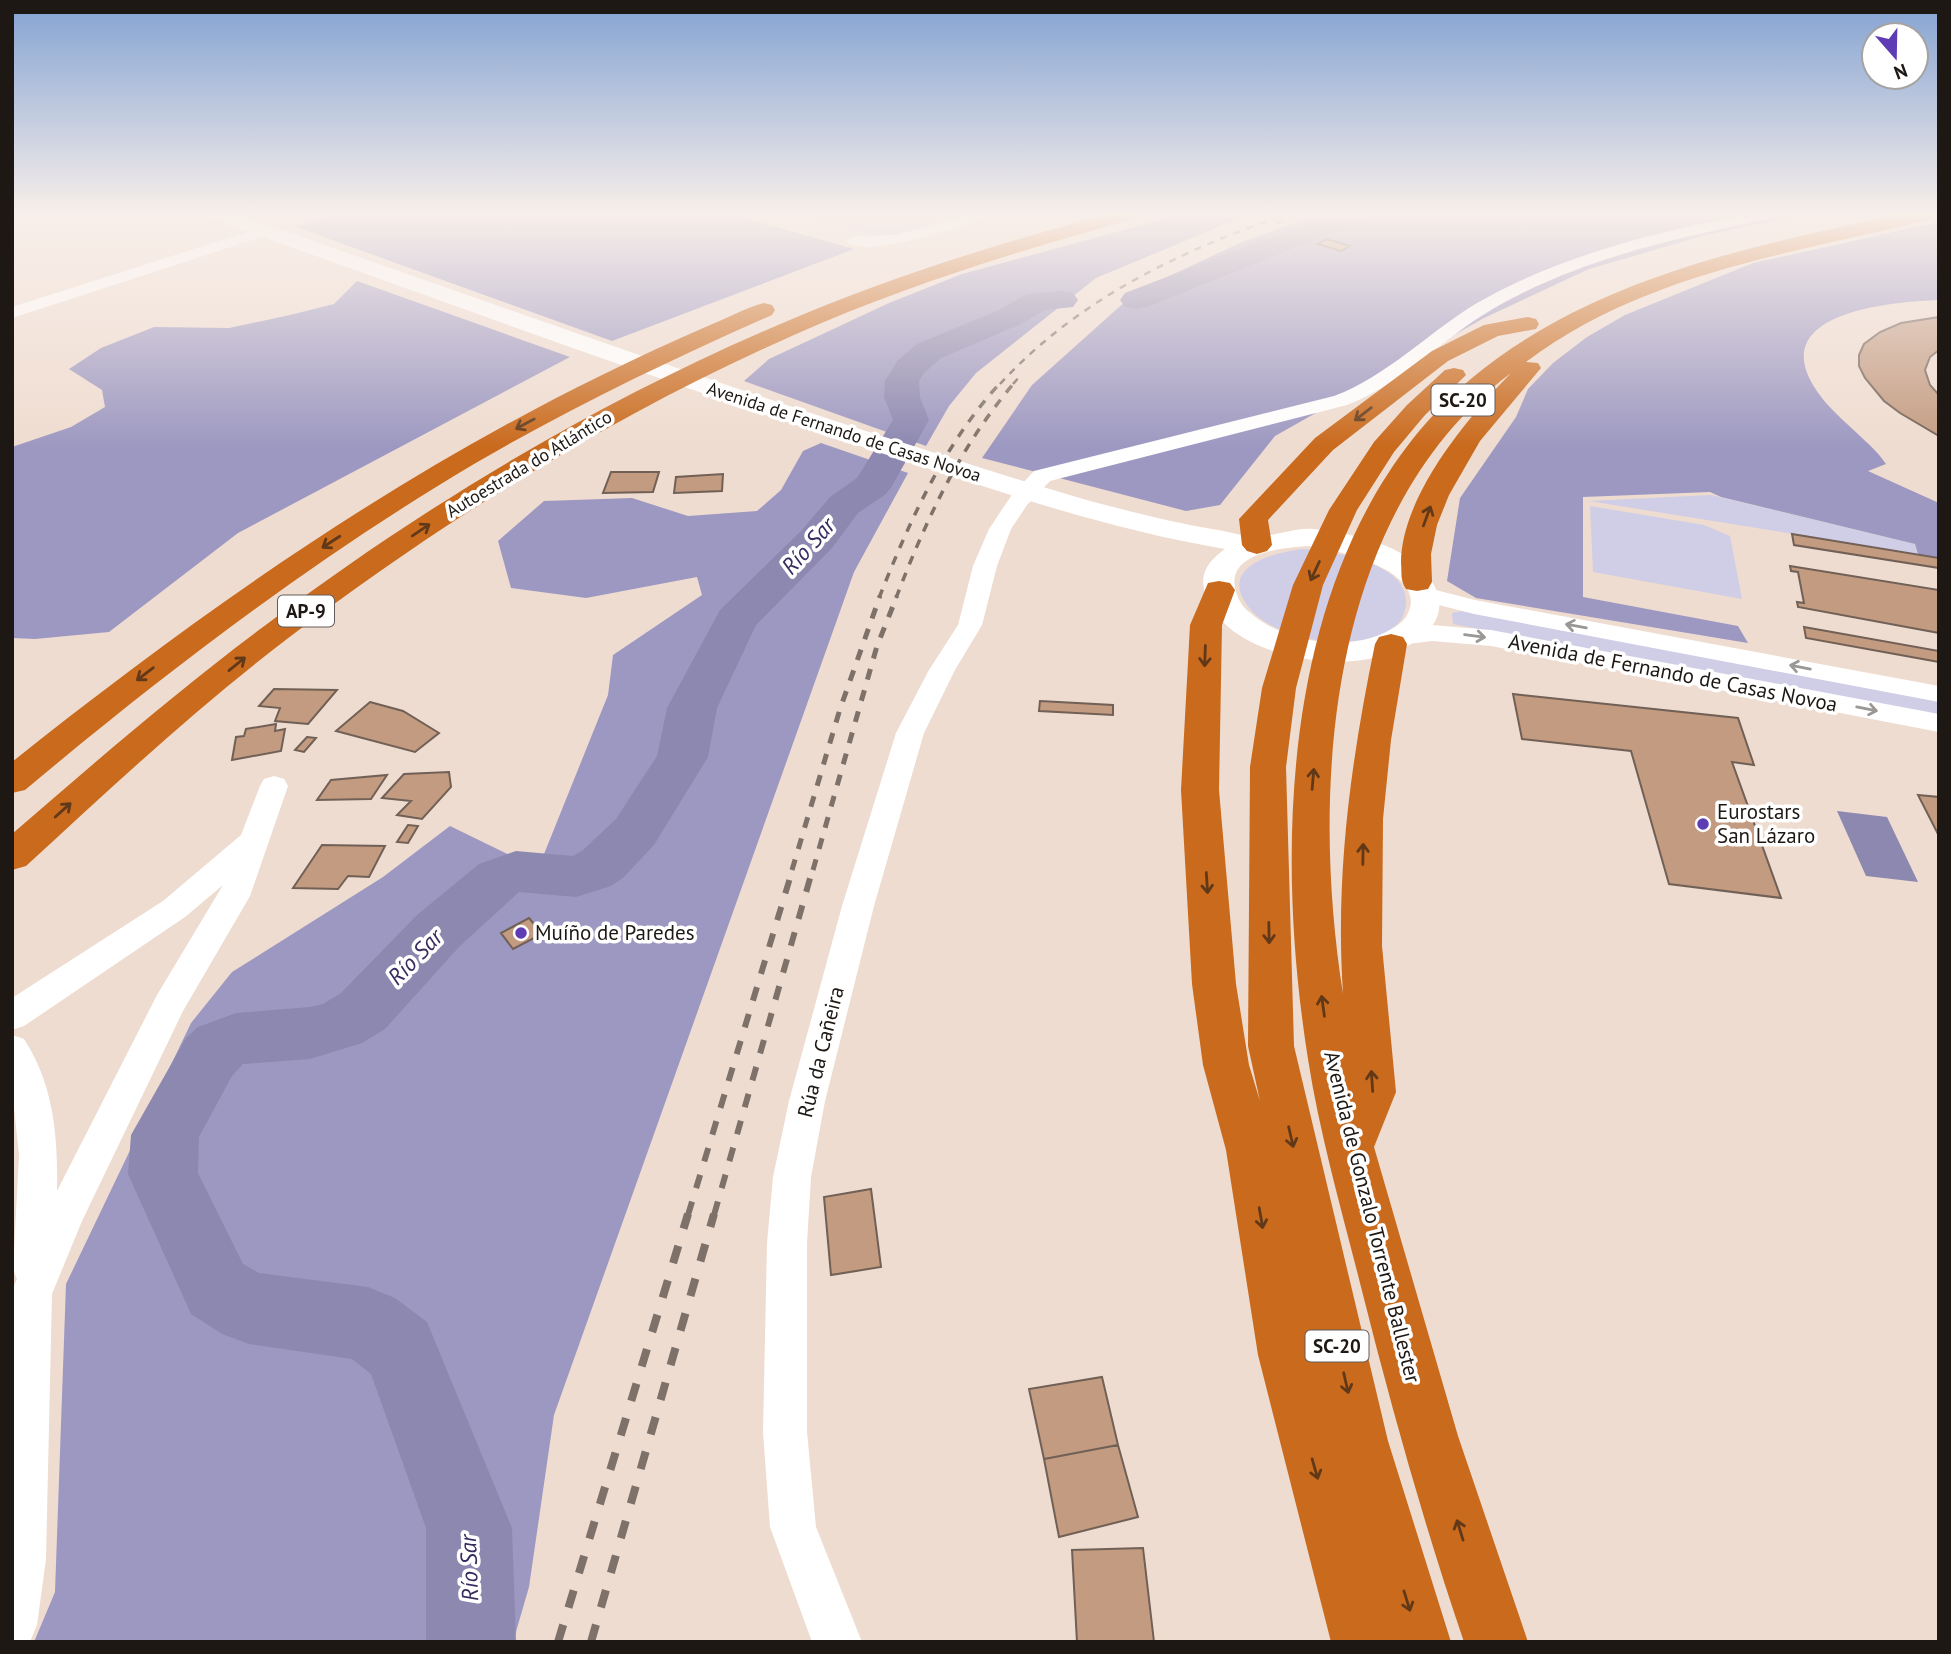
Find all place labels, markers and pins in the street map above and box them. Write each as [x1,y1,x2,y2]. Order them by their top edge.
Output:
place label: Eurostars San Lázaro [1717,798,1815,849]
marker: Eurostars San Lázaro [1695,816,1711,832]
place label: Muíño de Paredes [535,919,695,946]
marker: Muíño de Paredes [513,925,529,941]

